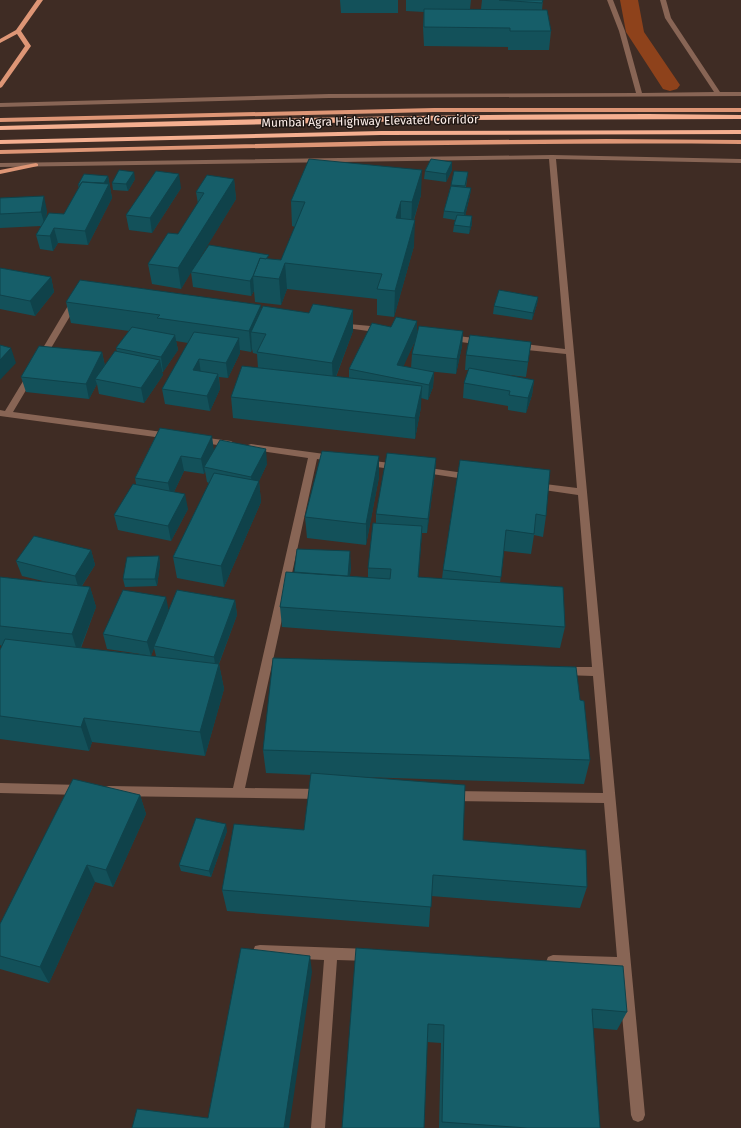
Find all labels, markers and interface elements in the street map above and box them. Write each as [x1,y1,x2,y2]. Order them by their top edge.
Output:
street label: Mumbai Agra Highway Elevated Corridor [261,112,479,130]

